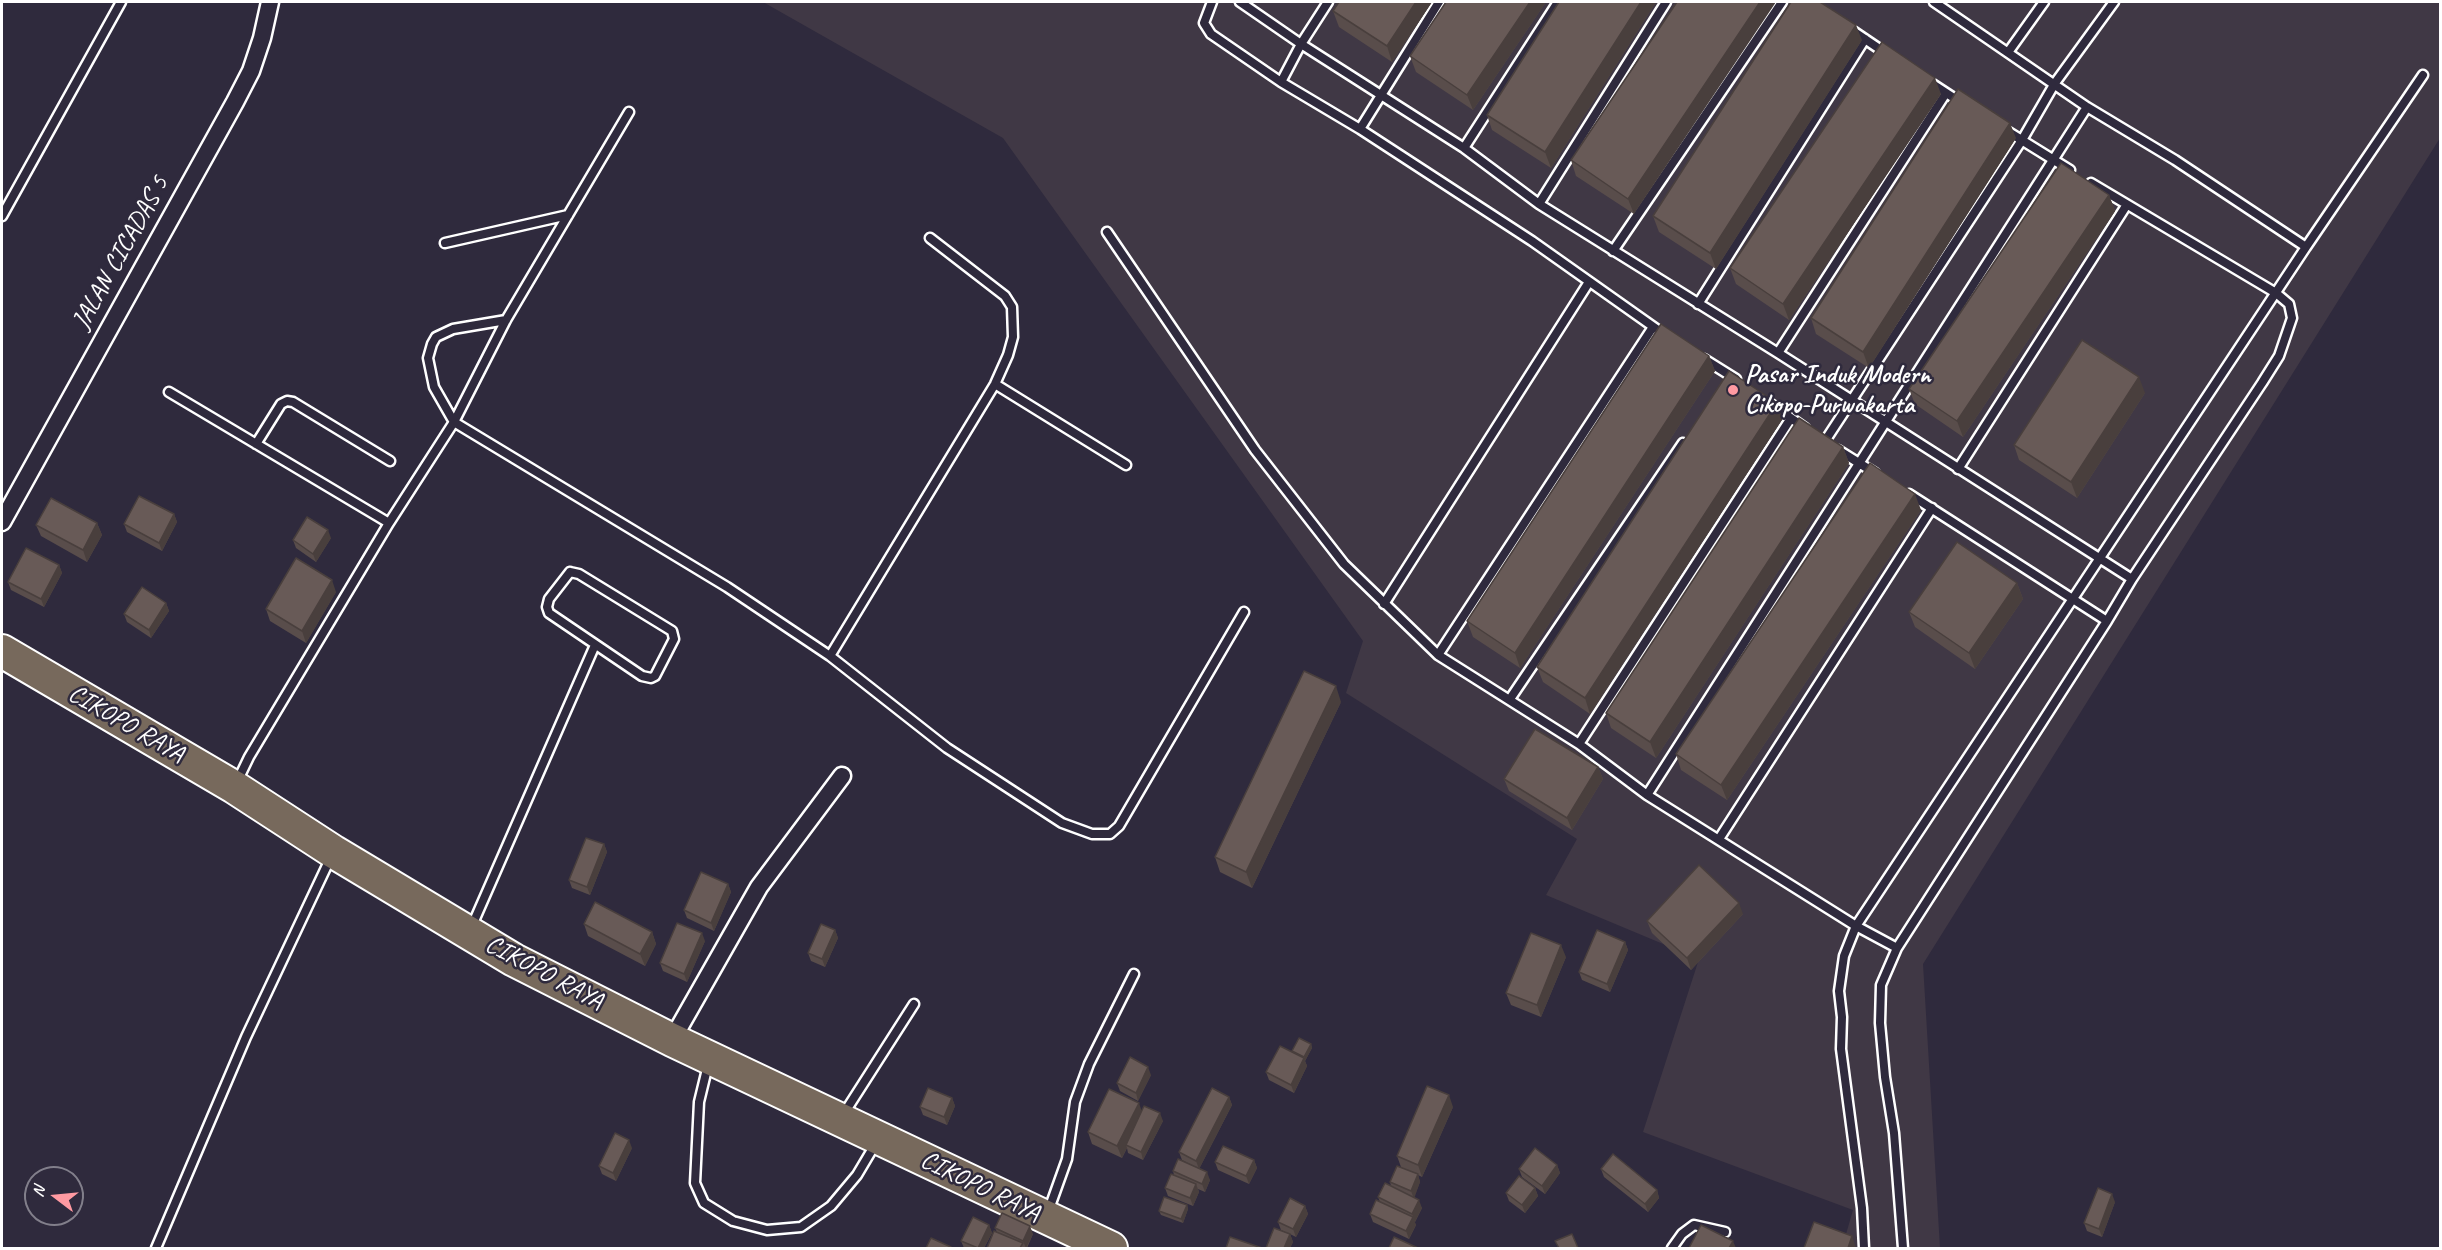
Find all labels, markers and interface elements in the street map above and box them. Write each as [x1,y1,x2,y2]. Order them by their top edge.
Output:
street label: JALAN CICADAS 5 [66,171,176,335]
place label: Pasar Induk Modern Cikopo-Purwakarta [1745,359,1930,420]
marker: Pasar Induk Modern Cikopo-Purwakarta [1726,383,1740,397]
street label: CIKOPO RAYA [62,678,190,770]
street label: CIKOPO RAYA [480,929,608,1017]
street label: CIKOPO RAYA [915,1145,1045,1229]
north arrow [24,1166,84,1226]
text: N [28,1184,50,1199]

